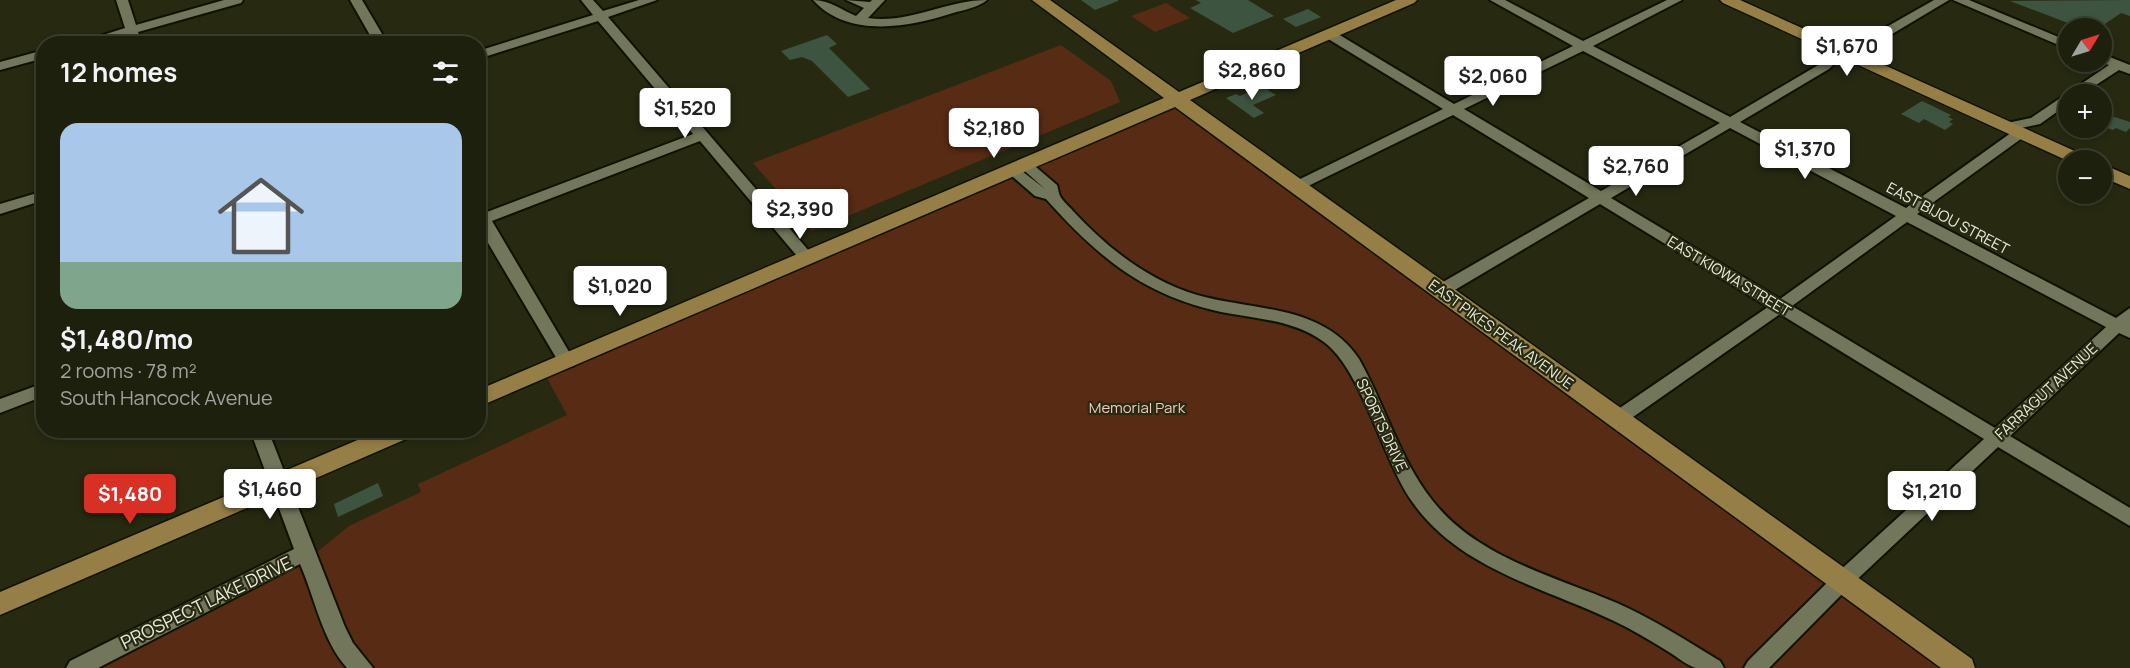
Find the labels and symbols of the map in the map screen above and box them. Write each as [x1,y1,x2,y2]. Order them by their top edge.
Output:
north arrow [2058,18,2112,72]
pin: $1,670 [1798,26,1896,77]
pin: $2,860 [1203,50,1301,101]
pin: $2,060 [1444,56,1542,107]
pin: $1,520 [636,88,734,139]
pin: $2,180 [945,108,1043,159]
pin: $1,370 [1756,129,1854,180]
pin: $2,760 [1587,146,1685,197]
street label: EAST BIJOU STREET [1883,177,2013,259]
pin: $2,390 [751,189,849,240]
street label: EAST KIOWA STREET [1663,231,1795,321]
pin: $1,020 [571,266,669,317]
street label: EAST PIKES PEAK AVENUE [1424,274,1578,394]
street label: FARRAGUT AVENUE [1990,338,2102,444]
street label: SPORTS DRIVE [1351,375,1413,475]
park label: Memorial Park [1089,397,1186,418]
pin: $1,460 [221,469,319,520]
pin: $1,210 [1883,471,1981,522]
pin: $1,480 [81,474,179,525]
street label: PROSPECT LAKE DRIVE [116,550,296,654]

